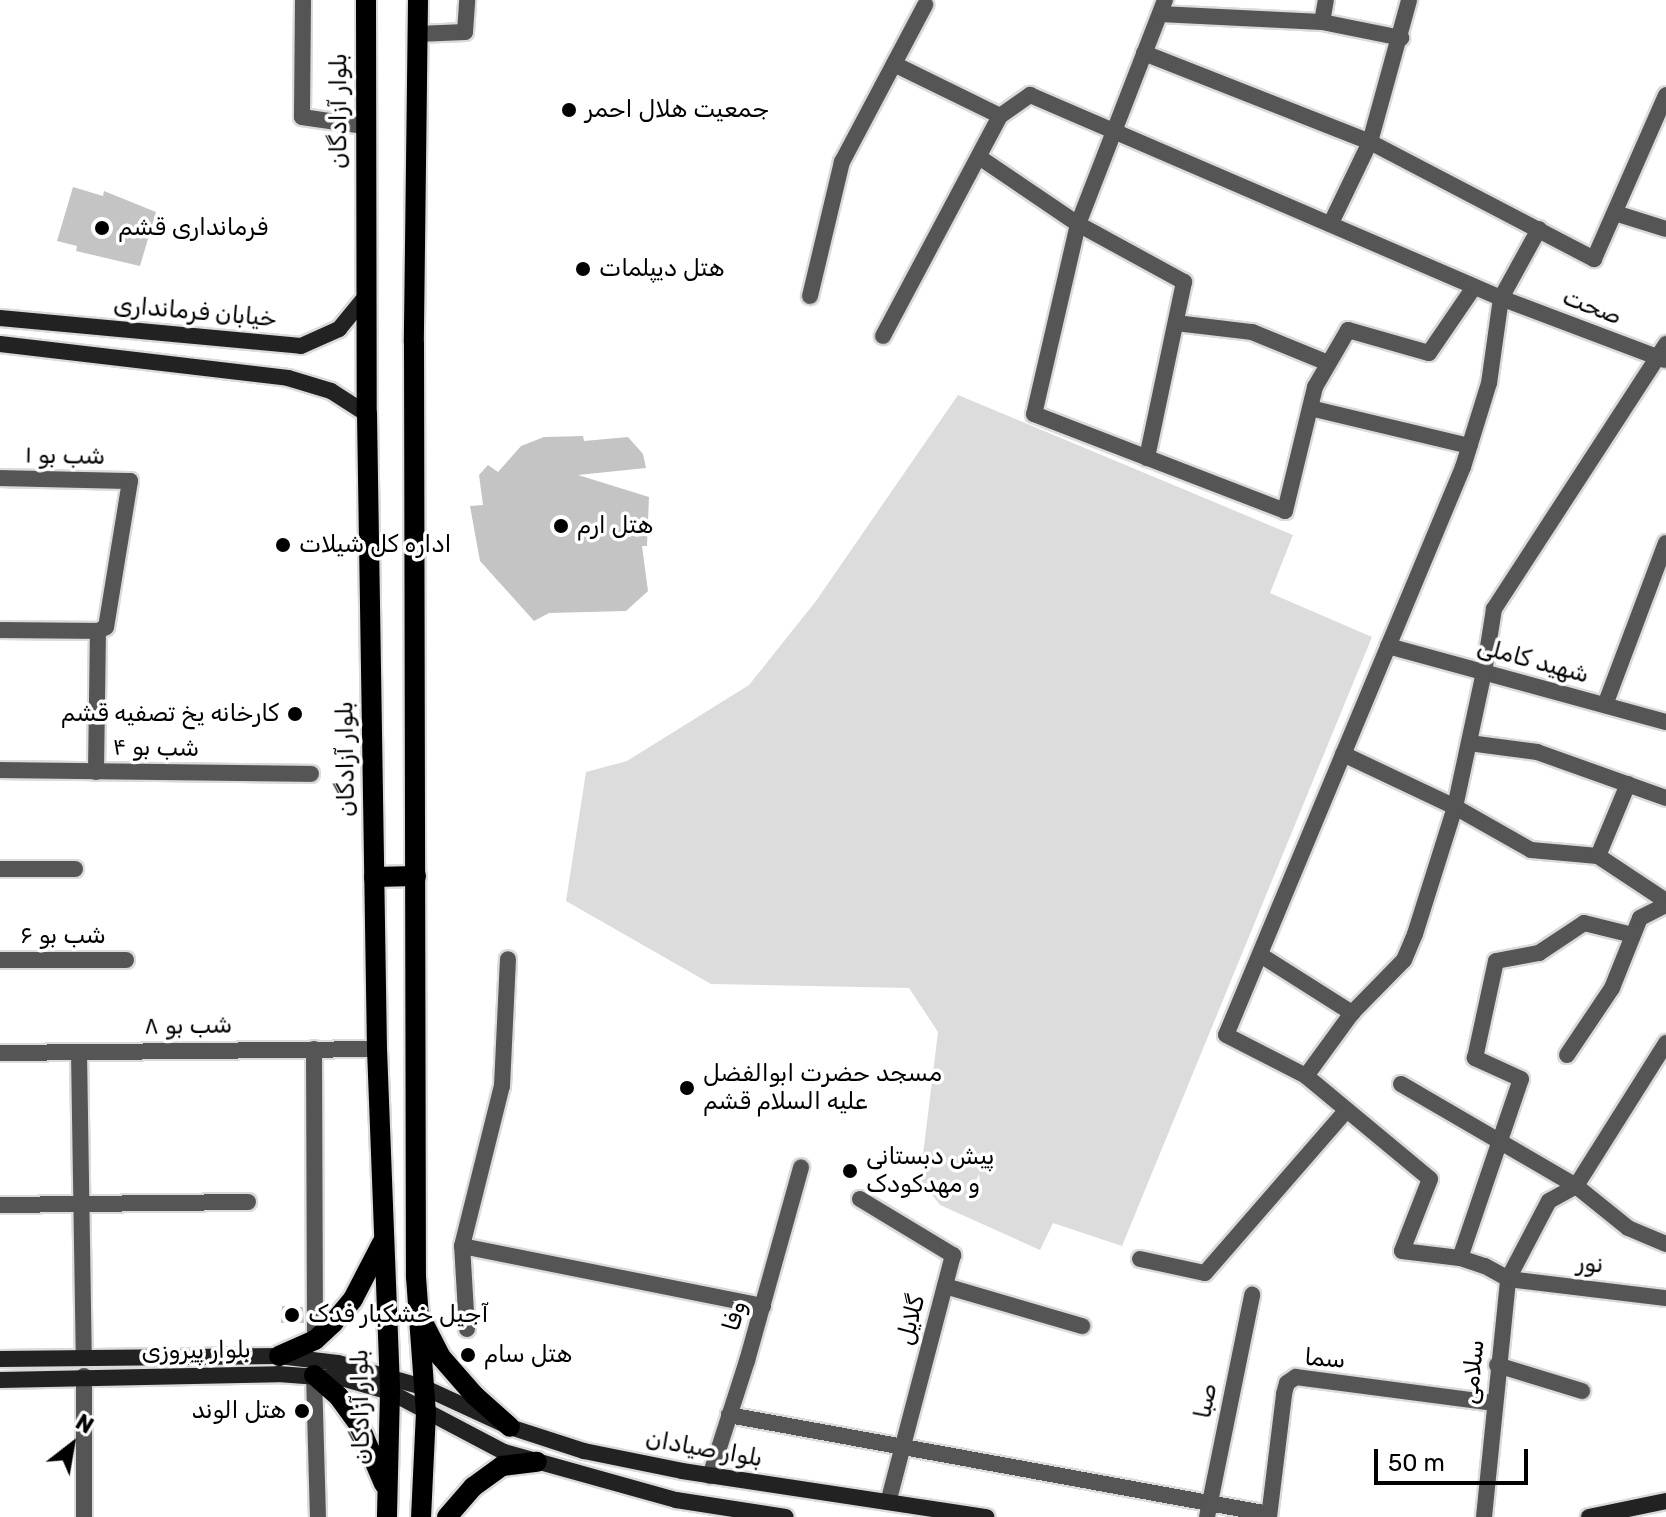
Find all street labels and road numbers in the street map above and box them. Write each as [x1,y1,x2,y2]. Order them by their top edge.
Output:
street label: بلوار آزادگان [325,53,353,169]
street label: صحت [1558,283,1626,331]
street label: خیابان فرمانداری [112,291,278,333]
street label: شب بو ۱ [25,441,105,471]
street label: شهید کاملی [1474,632,1592,690]
street label: بلوار آزادگان [331,701,361,817]
street label: شب بو ۴ [112,733,200,763]
street label: شب بو ۶ [20,922,106,950]
street label: شب بو ۸ [144,1011,232,1041]
street label: نور [1575,1248,1605,1280]
street label: گلایل [891,1292,931,1348]
street label: وفا [717,1298,753,1334]
street label: بلوار پیروزی [141,1336,251,1366]
street label: سلامی [1455,1338,1491,1406]
street label: سما [1304,1343,1346,1375]
street label: بلوار آزادگان [346,1349,376,1465]
street label: صبا [1189,1381,1223,1421]
street label: بلوار صیادان [643,1425,765,1473]

